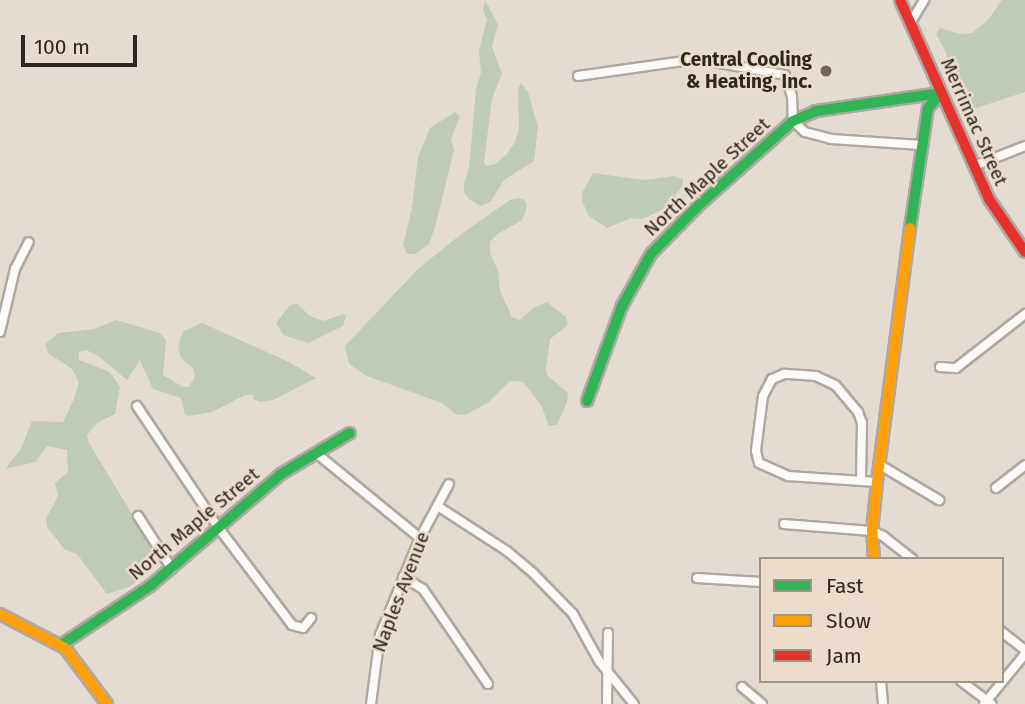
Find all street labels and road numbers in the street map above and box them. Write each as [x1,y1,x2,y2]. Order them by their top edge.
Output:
street label: Merrimac Street [936,55,1012,189]
street label: North Maple Street [640,113,774,241]
street label: North Maple Street [124,463,264,585]
street label: Naples Avenue [368,528,434,656]

